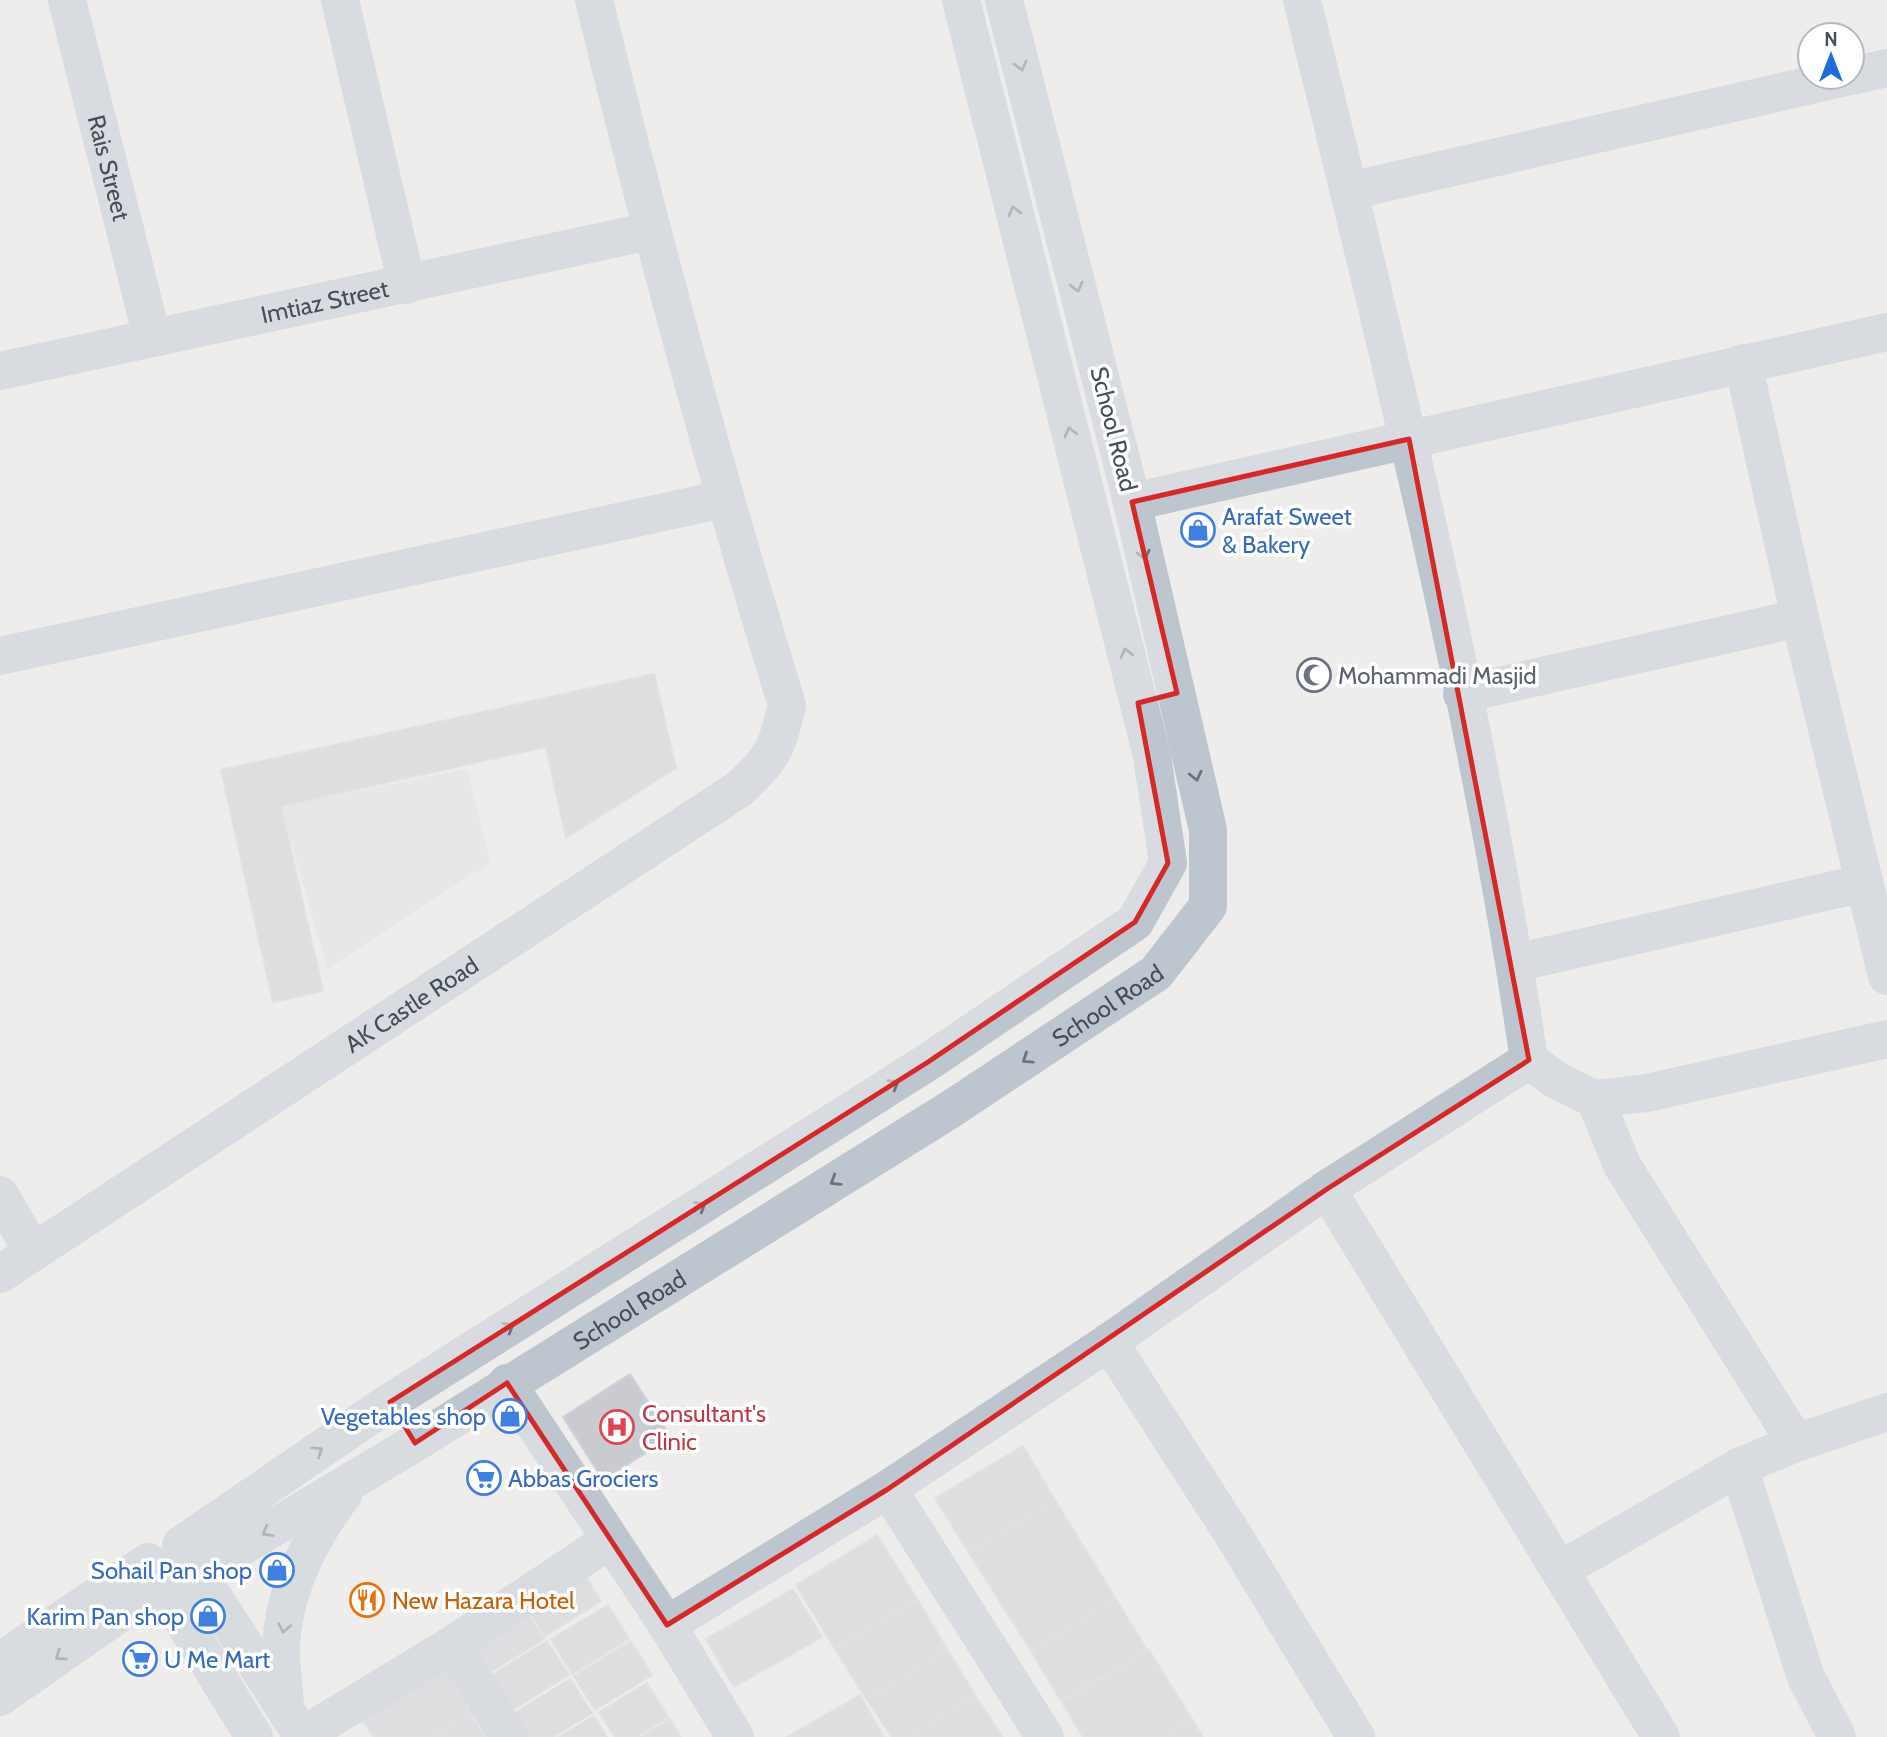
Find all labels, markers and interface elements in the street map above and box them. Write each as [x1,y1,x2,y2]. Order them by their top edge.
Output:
north arrow [1796,21,1866,91]
text: N [1824,28,1838,51]
one-way arrow [1013,60,1027,72]
street label: Rais Street [82,112,137,224]
one-way arrow [1008,206,1022,218]
street label: Imtiaz Street [258,273,391,329]
one-way arrow [1069,280,1083,292]
street label: School Road [1085,364,1143,494]
one-way arrow [1064,426,1078,438]
place label: Arafat Sweet & Bakery [1222,502,1352,559]
shop icon: Arafat Sweet & Bakery [1179,511,1217,549]
one-way arrow [1136,549,1151,561]
one-way arrow [1119,647,1134,659]
mosque icon: Mohammadi Masjid [1295,656,1333,694]
place label: Mohammadi Masjid [1338,661,1537,690]
one-way arrow [1187,770,1202,782]
street label: AK Castle Road [339,950,483,1058]
street label: School Road [1046,958,1169,1053]
one-way arrow [1022,1050,1035,1063]
one-way arrow [886,1080,899,1093]
one-way arrow [830,1172,843,1185]
one-way arrow [694,1201,707,1214]
street label: School Road [567,1264,691,1356]
one-way arrow [501,1322,514,1335]
shop icon: Vegetables shop [491,1397,529,1435]
place label: Consultant's Clinic [642,1399,766,1456]
place label: Vegetables shop [321,1402,486,1431]
hospital icon: Consultant's Clinic [598,1408,636,1446]
one-way arrow [311,1446,324,1459]
supermarket icon: Abbas Grociers [465,1459,503,1497]
place label: Abbas Grociers [508,1464,659,1493]
one-way arrow [261,1524,274,1537]
shop icon: Sohail Pan shop [258,1551,296,1589]
place label: Sohail Pan shop [91,1556,252,1585]
restaurant icon: New Hazara Hotel [348,1581,386,1619]
place label: New Hazara Hotel [392,1586,575,1615]
shop icon: Karim Pan shop [189,1597,227,1635]
place label: Karim Pan shop [27,1602,184,1631]
one-way arrow [277,1623,292,1634]
supermarket icon: U Me Mart [121,1640,159,1678]
place label: U Me Mart [164,1645,270,1674]
one-way arrow [55,1648,68,1660]

